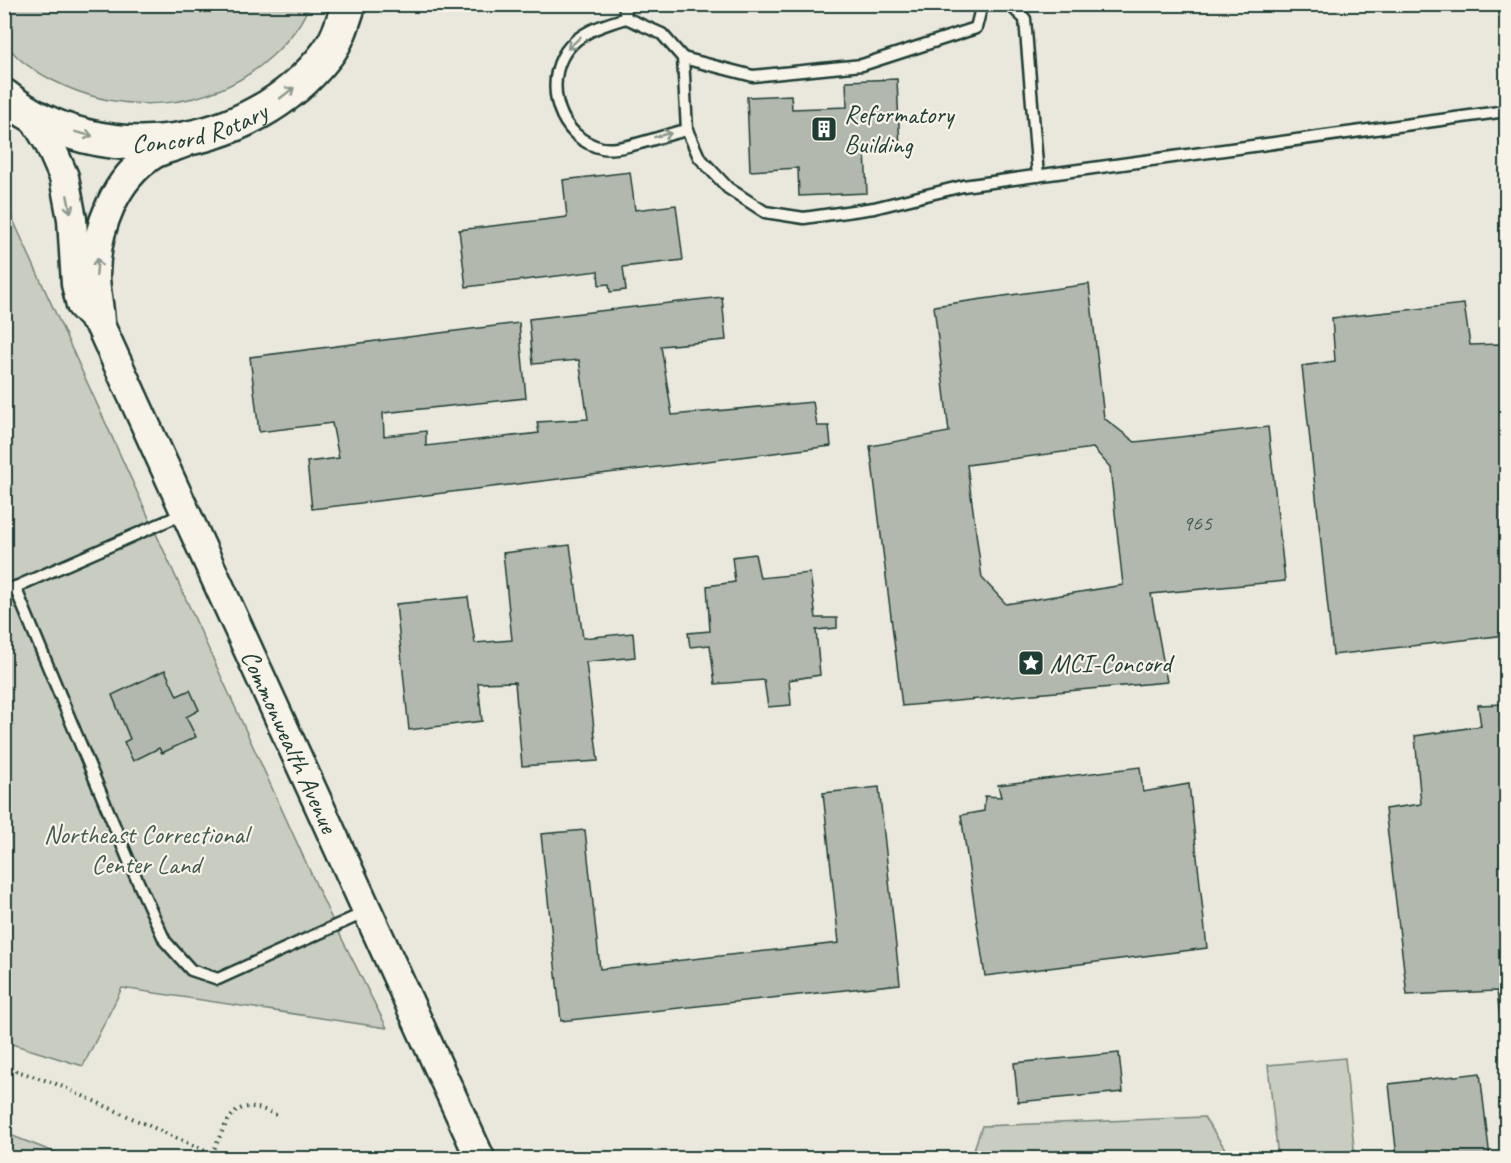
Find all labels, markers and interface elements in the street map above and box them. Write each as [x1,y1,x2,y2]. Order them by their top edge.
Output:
one-way arrow [567,36,582,50]
one-way arrow [279,86,295,99]
street label: Concord Rotary [132,94,275,159]
place label: Reformatory Building [844,98,956,161]
building icon: Reformatory Building [809,114,839,144]
one-way arrow [74,128,93,140]
one-way arrow [653,129,672,140]
one-way arrow [64,193,75,213]
one-way arrow [92,258,103,278]
house number: 965 [1182,509,1213,537]
street label: Commonwealth Avenue [234,645,346,839]
place label: MCI-Concord [1050,647,1175,680]
place icon: MCI-Concord [1016,648,1046,678]
park label: Northeast Correctional Center Land [44,818,253,881]

